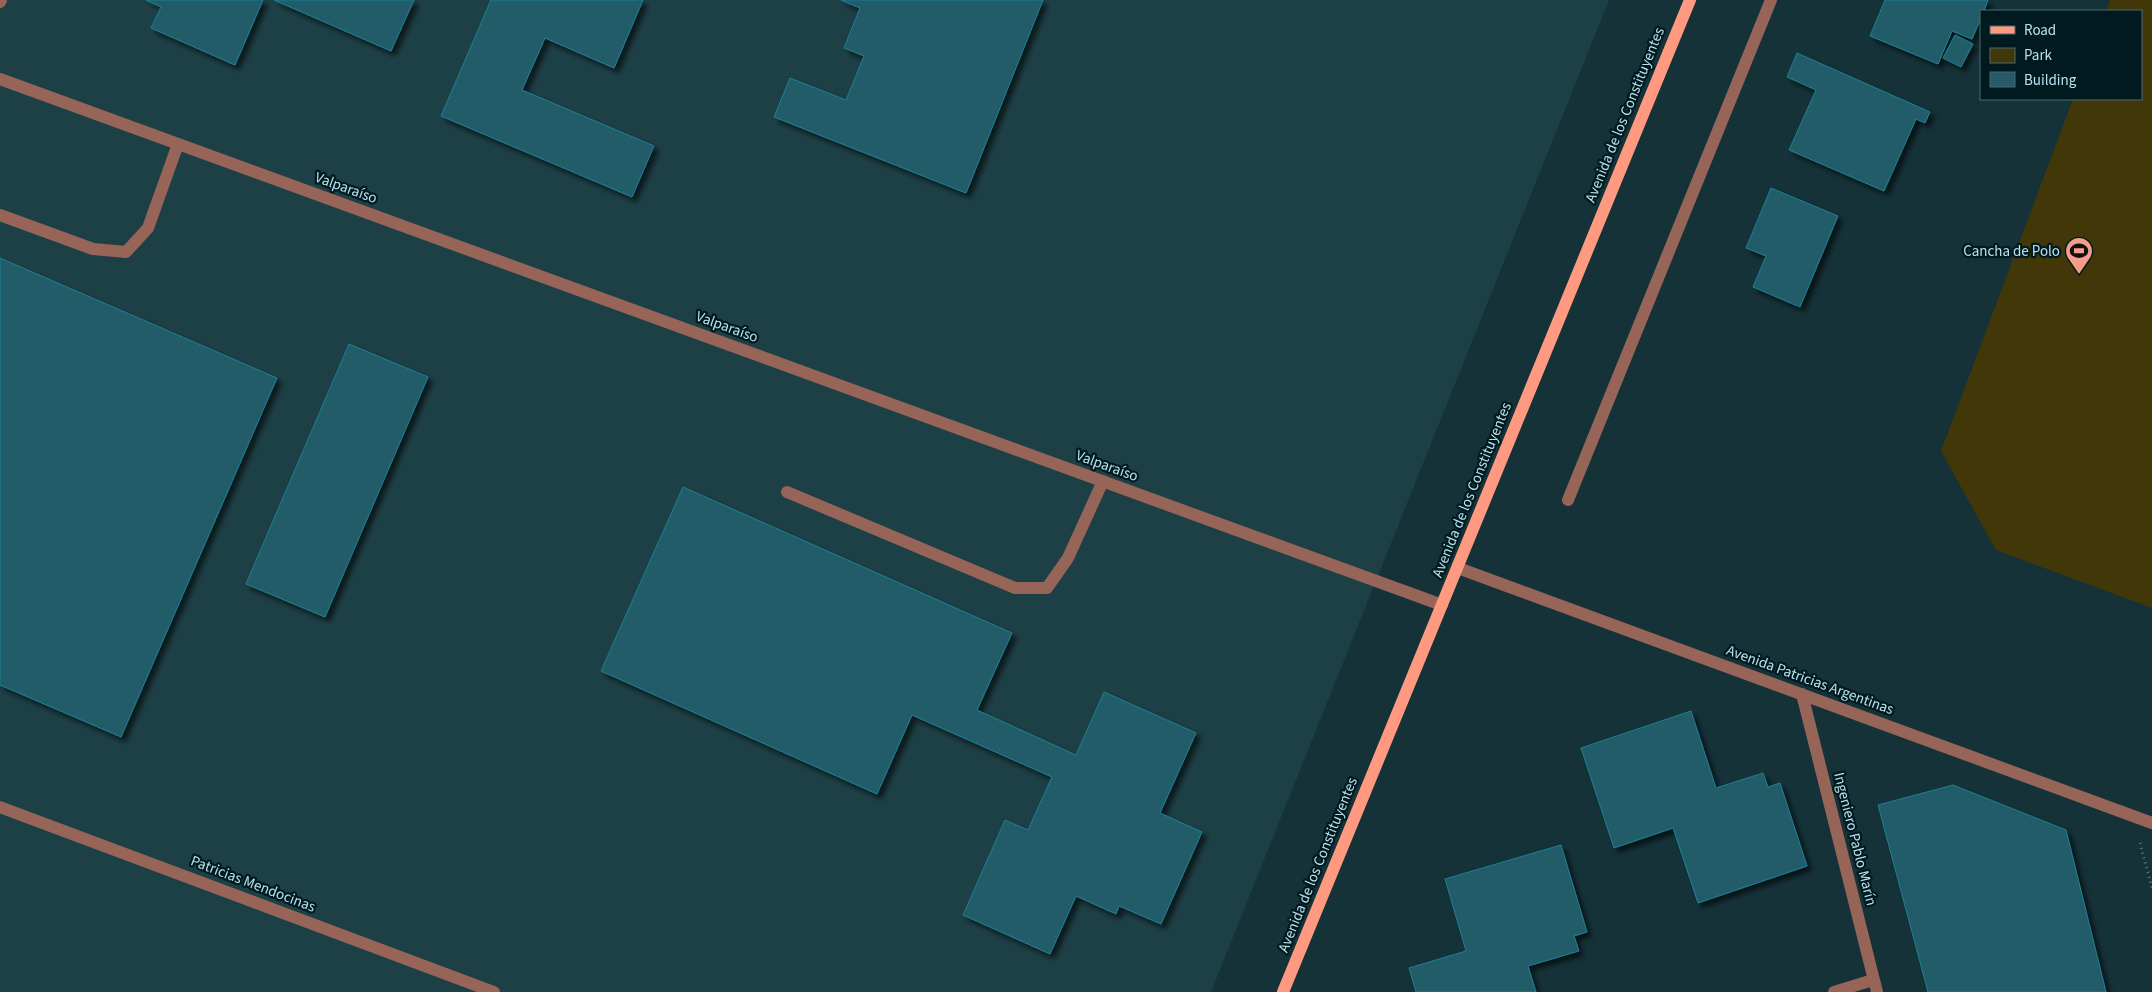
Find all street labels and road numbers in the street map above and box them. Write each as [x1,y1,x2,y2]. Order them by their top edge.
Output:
street label: Avenida de los Constituyentes [1580,24,1670,206]
street label: Valparaíso [312,167,380,209]
street label: Valparaíso [693,306,761,348]
street label: Avenida de los Constituyentes [1427,399,1517,581]
street label: Valparaíso [1073,445,1141,487]
street label: Avenida Patricias Argentinas [1723,640,1897,720]
street label: Ingeniero Pablo Marín [1828,770,1882,908]
street label: Avenida de los Constituyentes [1273,774,1363,956]
street label: Patricias Mendocinas [188,851,318,917]

